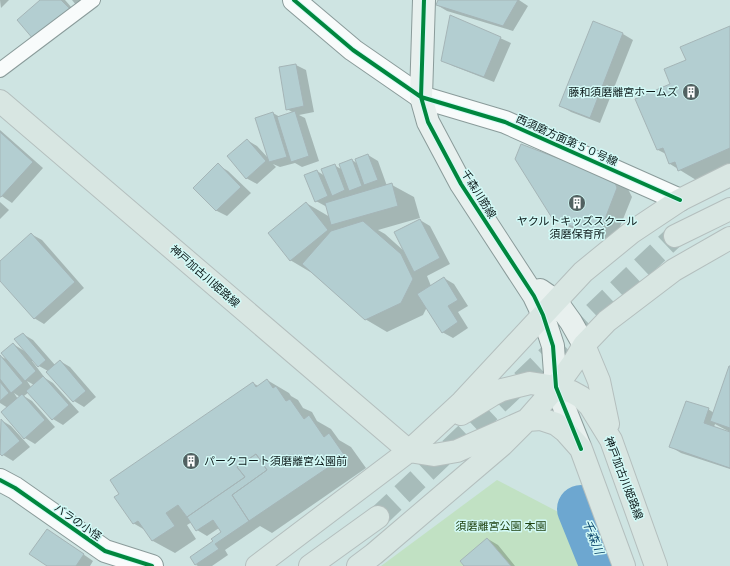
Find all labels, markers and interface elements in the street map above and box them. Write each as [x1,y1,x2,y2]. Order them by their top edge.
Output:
building icon: 藤和須磨離宮ホームズ [681,82,701,102]
place label: 藤和須磨離宮ホームズ [568,85,678,100]
street label: 西須磨方面第５０号線 [514,111,620,170]
street label: 千森川筋線 [458,167,500,222]
building icon: ヤクルトキッズスクール 須磨保育所 [567,193,587,213]
place label: ヤクルトキッズスクール 須磨保育所 [517,214,637,242]
street label: 神戸加古川姫路線 [167,242,243,311]
street label: 神戸加古川姫路線 [601,434,646,522]
building icon: パークコート須磨離宮公園前 [181,451,201,471]
place label: パークコート須磨離宮公園前 [204,454,347,469]
street label: バラの小怪 [51,500,105,544]
water label: 千森川 [579,517,608,559]
park label: 須磨離宮公園 本園 [456,519,546,534]

